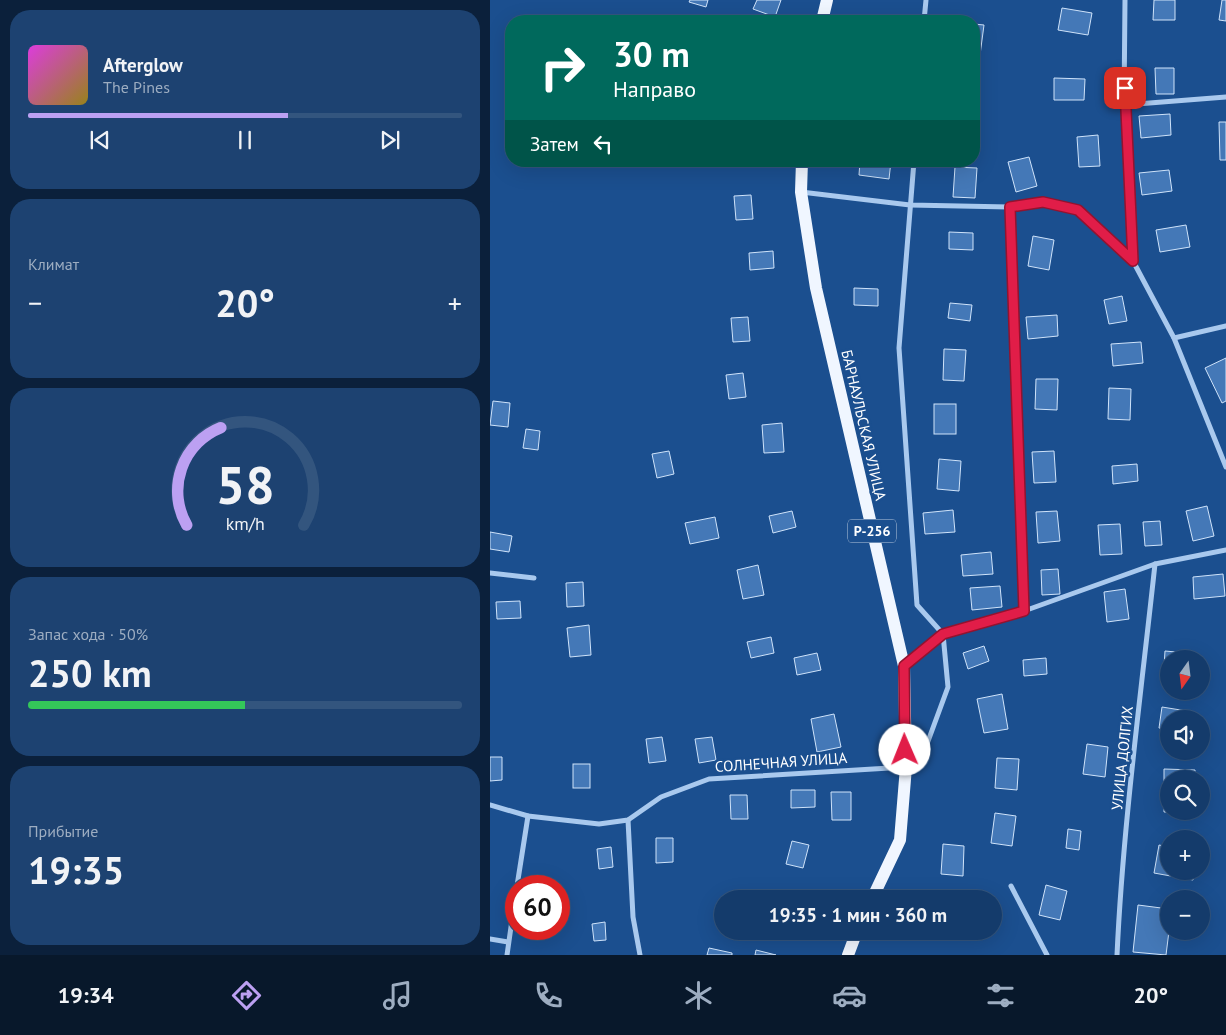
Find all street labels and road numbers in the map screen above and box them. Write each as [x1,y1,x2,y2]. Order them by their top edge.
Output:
street label: БАРНАУЛЬСКАЯ УЛИЦА [837,348,891,502]
road number: Р-256 [848,520,896,542]
street label: УЛИЦА ДОЛГИХ [1107,705,1137,811]
street label: СОЛНЕЧНАЯ УЛИЦА [714,748,848,776]

